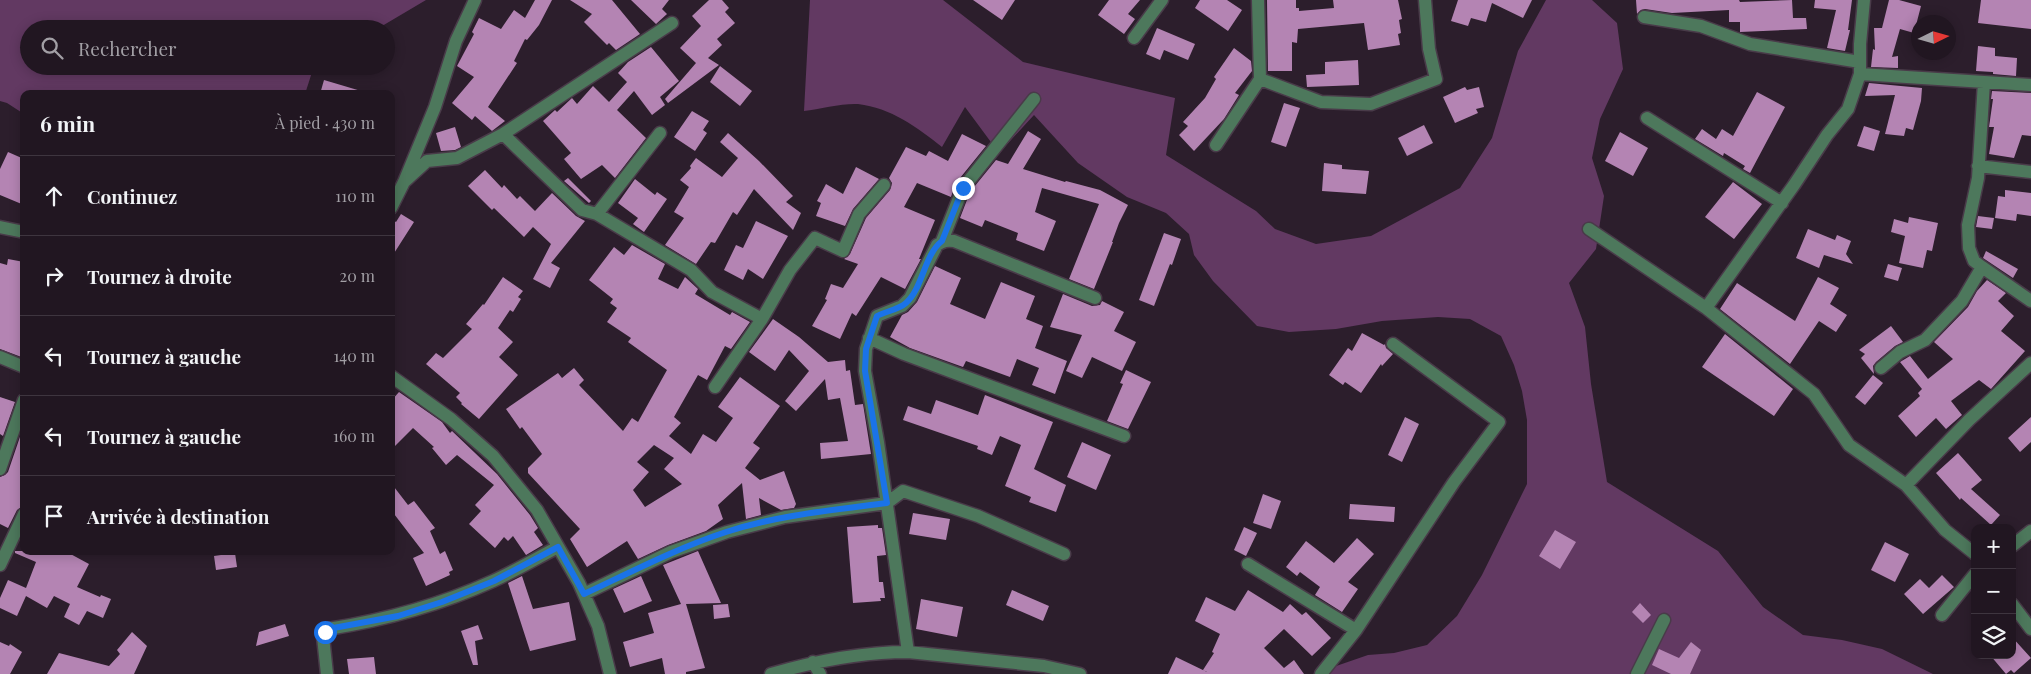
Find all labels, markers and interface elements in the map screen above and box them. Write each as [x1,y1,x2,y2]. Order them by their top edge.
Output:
north arrow [1911,15,1956,60]
search box [20,20,395,75]
icon: search [38,34,66,62]
text: Rechercher [78,35,177,61]
text: 6 min [40,109,95,137]
text: À pied · 430 m [275,112,375,133]
route end [952,177,975,200]
icon: ahead [40,182,68,210]
text: Continuez [87,183,177,209]
text: 110 m [335,185,375,206]
icon: right [40,262,68,290]
text: Tournez à droite [87,263,232,289]
text: 20 m [340,265,375,286]
icon: left [40,342,68,370]
text: Tournez à gauche [87,343,241,369]
text: 140 m [333,345,375,366]
icon: left [40,422,68,450]
text: Tournez à gauche [87,423,241,449]
text: 160 m [333,425,375,446]
icon: arrive [40,502,68,530]
text: Arrivée à destination [87,503,269,529]
map controls [1971,524,2016,659]
button: + [1971,524,2016,569]
button: − [1971,569,2016,614]
button: layers [1971,614,2016,659]
route start [314,621,337,644]

